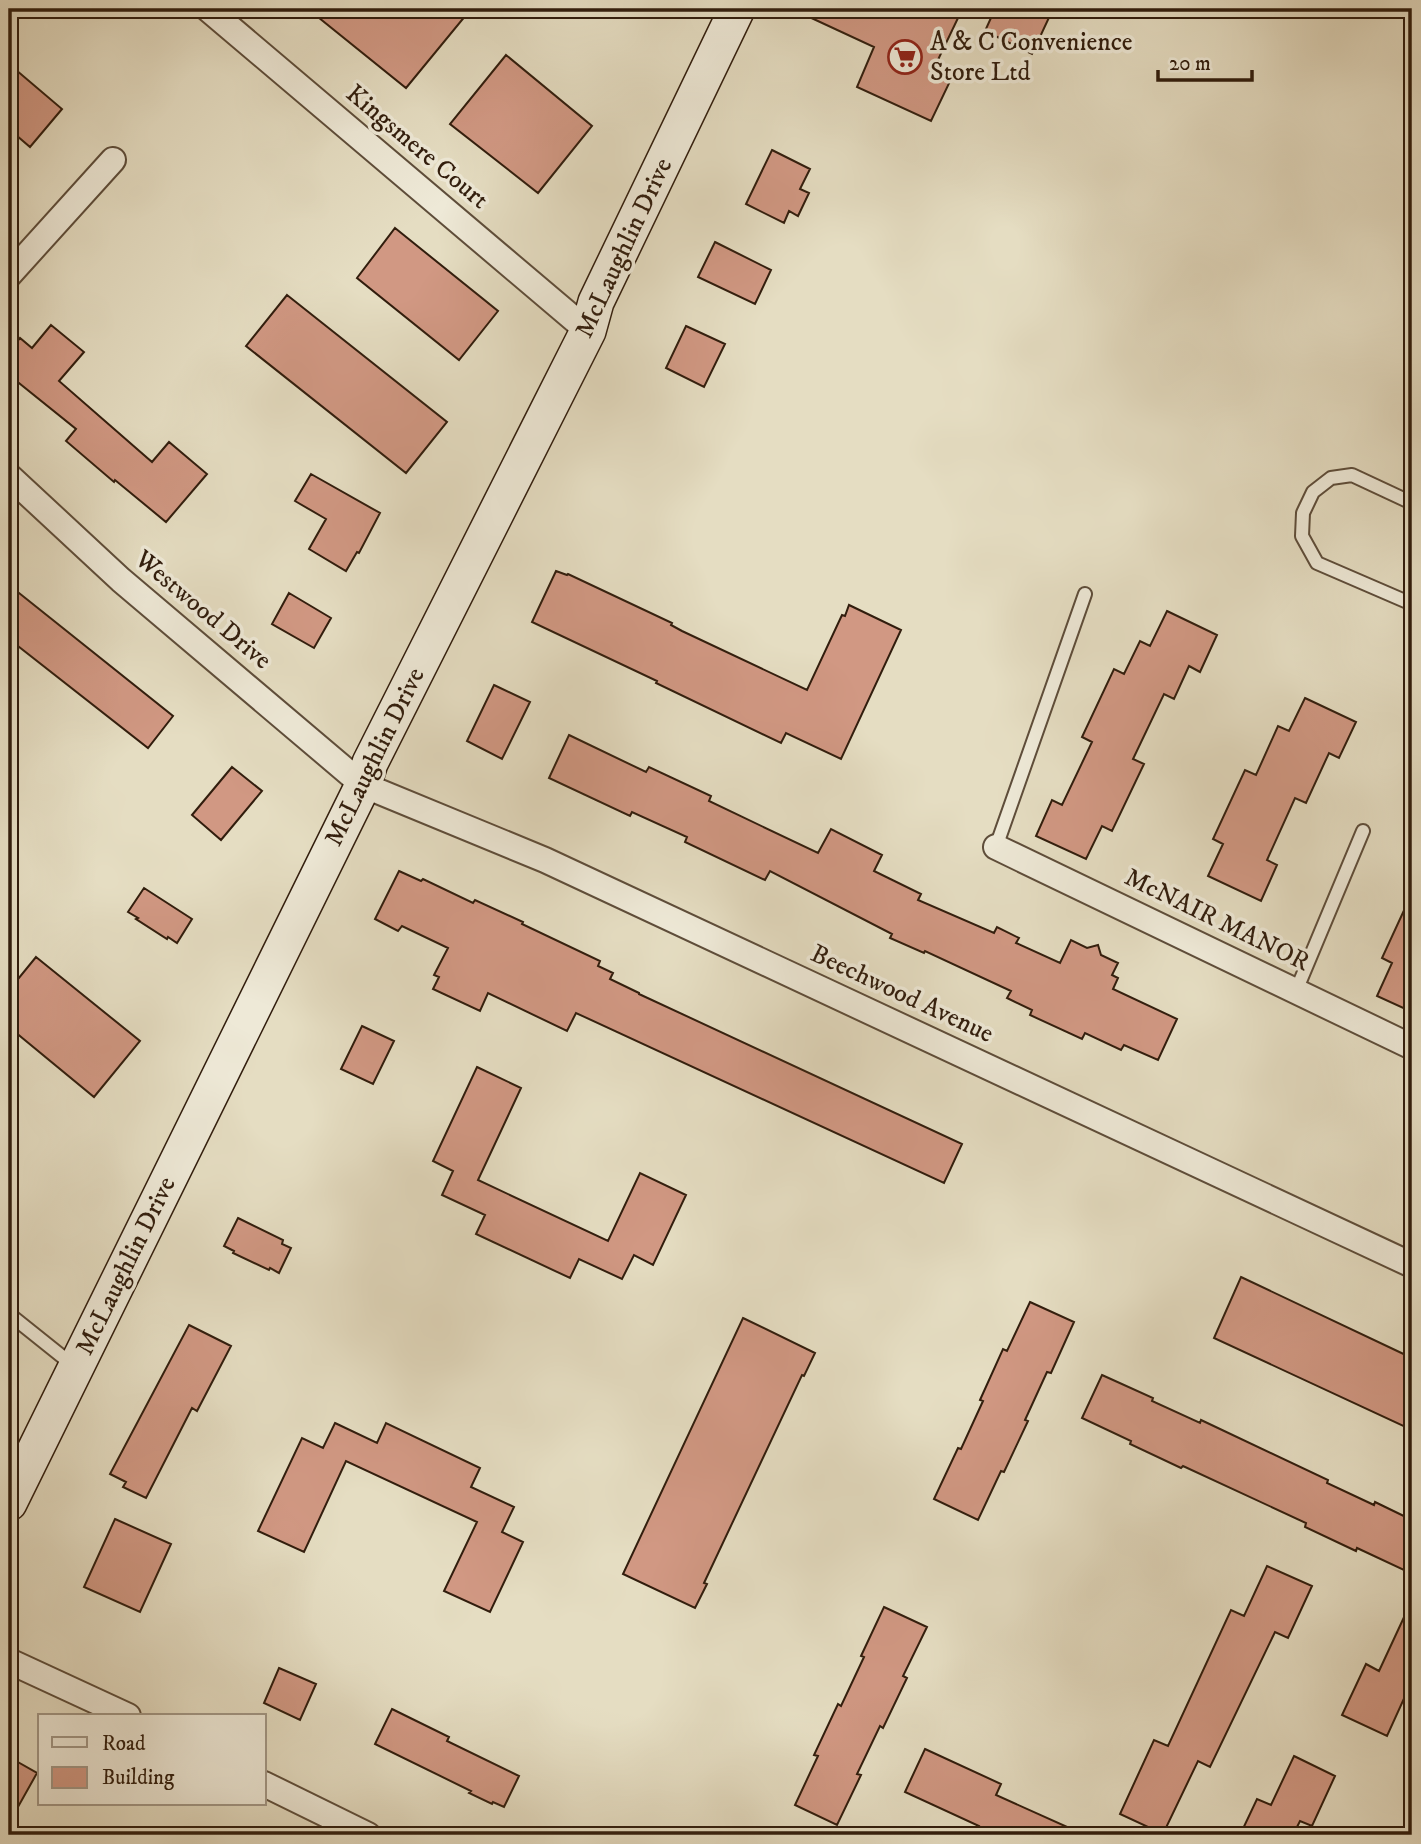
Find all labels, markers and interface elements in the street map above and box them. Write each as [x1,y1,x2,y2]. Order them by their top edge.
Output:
place label: A & C Convenience Store Ltd [930,26,1133,89]
supermarket icon: A & C Convenience Store Ltd [886,38,924,76]
scale bar [1158,38,1253,82]
text: 20 m [1169,51,1211,77]
street label: Kingsmere Court [339,78,495,216]
street label: McLaughlin Drive [568,153,680,343]
street label: Westwood Drive [127,543,278,677]
street label: McLaughlin Drive [318,662,432,852]
street label: McNAIR MANOR [1119,861,1315,979]
street label: Beechwood Avenue [805,937,999,1051]
street label: McLaughlin Drive [69,1171,183,1361]
legend [38,1714,266,1806]
text: Road [102,1731,146,1757]
text: Building [102,1765,175,1791]

